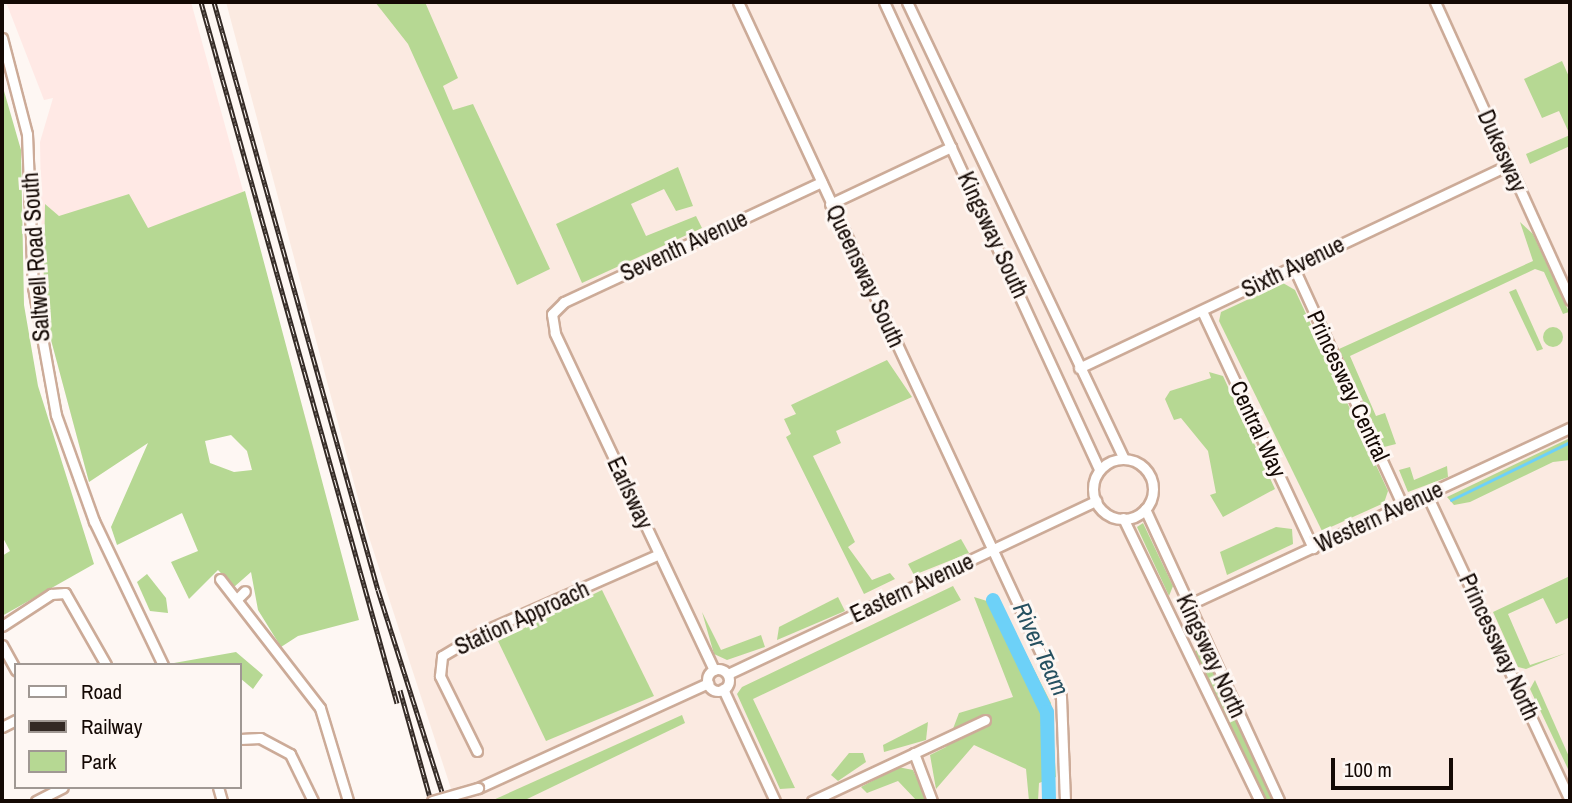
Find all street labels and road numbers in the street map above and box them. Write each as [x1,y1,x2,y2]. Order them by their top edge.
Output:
street label: Dukesway [1472,106,1532,196]
street label: Kingsway South [952,167,1034,303]
street label: Saltwell Road South [16,171,56,343]
street label: Queensway South [820,200,910,352]
street label: Seventh Avenue [616,204,752,288]
street label: Sixth Avenue [1237,230,1349,304]
street label: Princesway Central [1301,306,1395,466]
street label: Central Way [1224,376,1292,482]
street label: Earlsway [601,453,659,533]
street label: Western Avenue [1310,475,1448,559]
street label: Eastern Avenue [845,547,979,629]
street label: Princessway North [1453,569,1545,725]
street label: Station Approach [450,575,594,661]
street label: Kingsway North [1170,590,1252,722]

